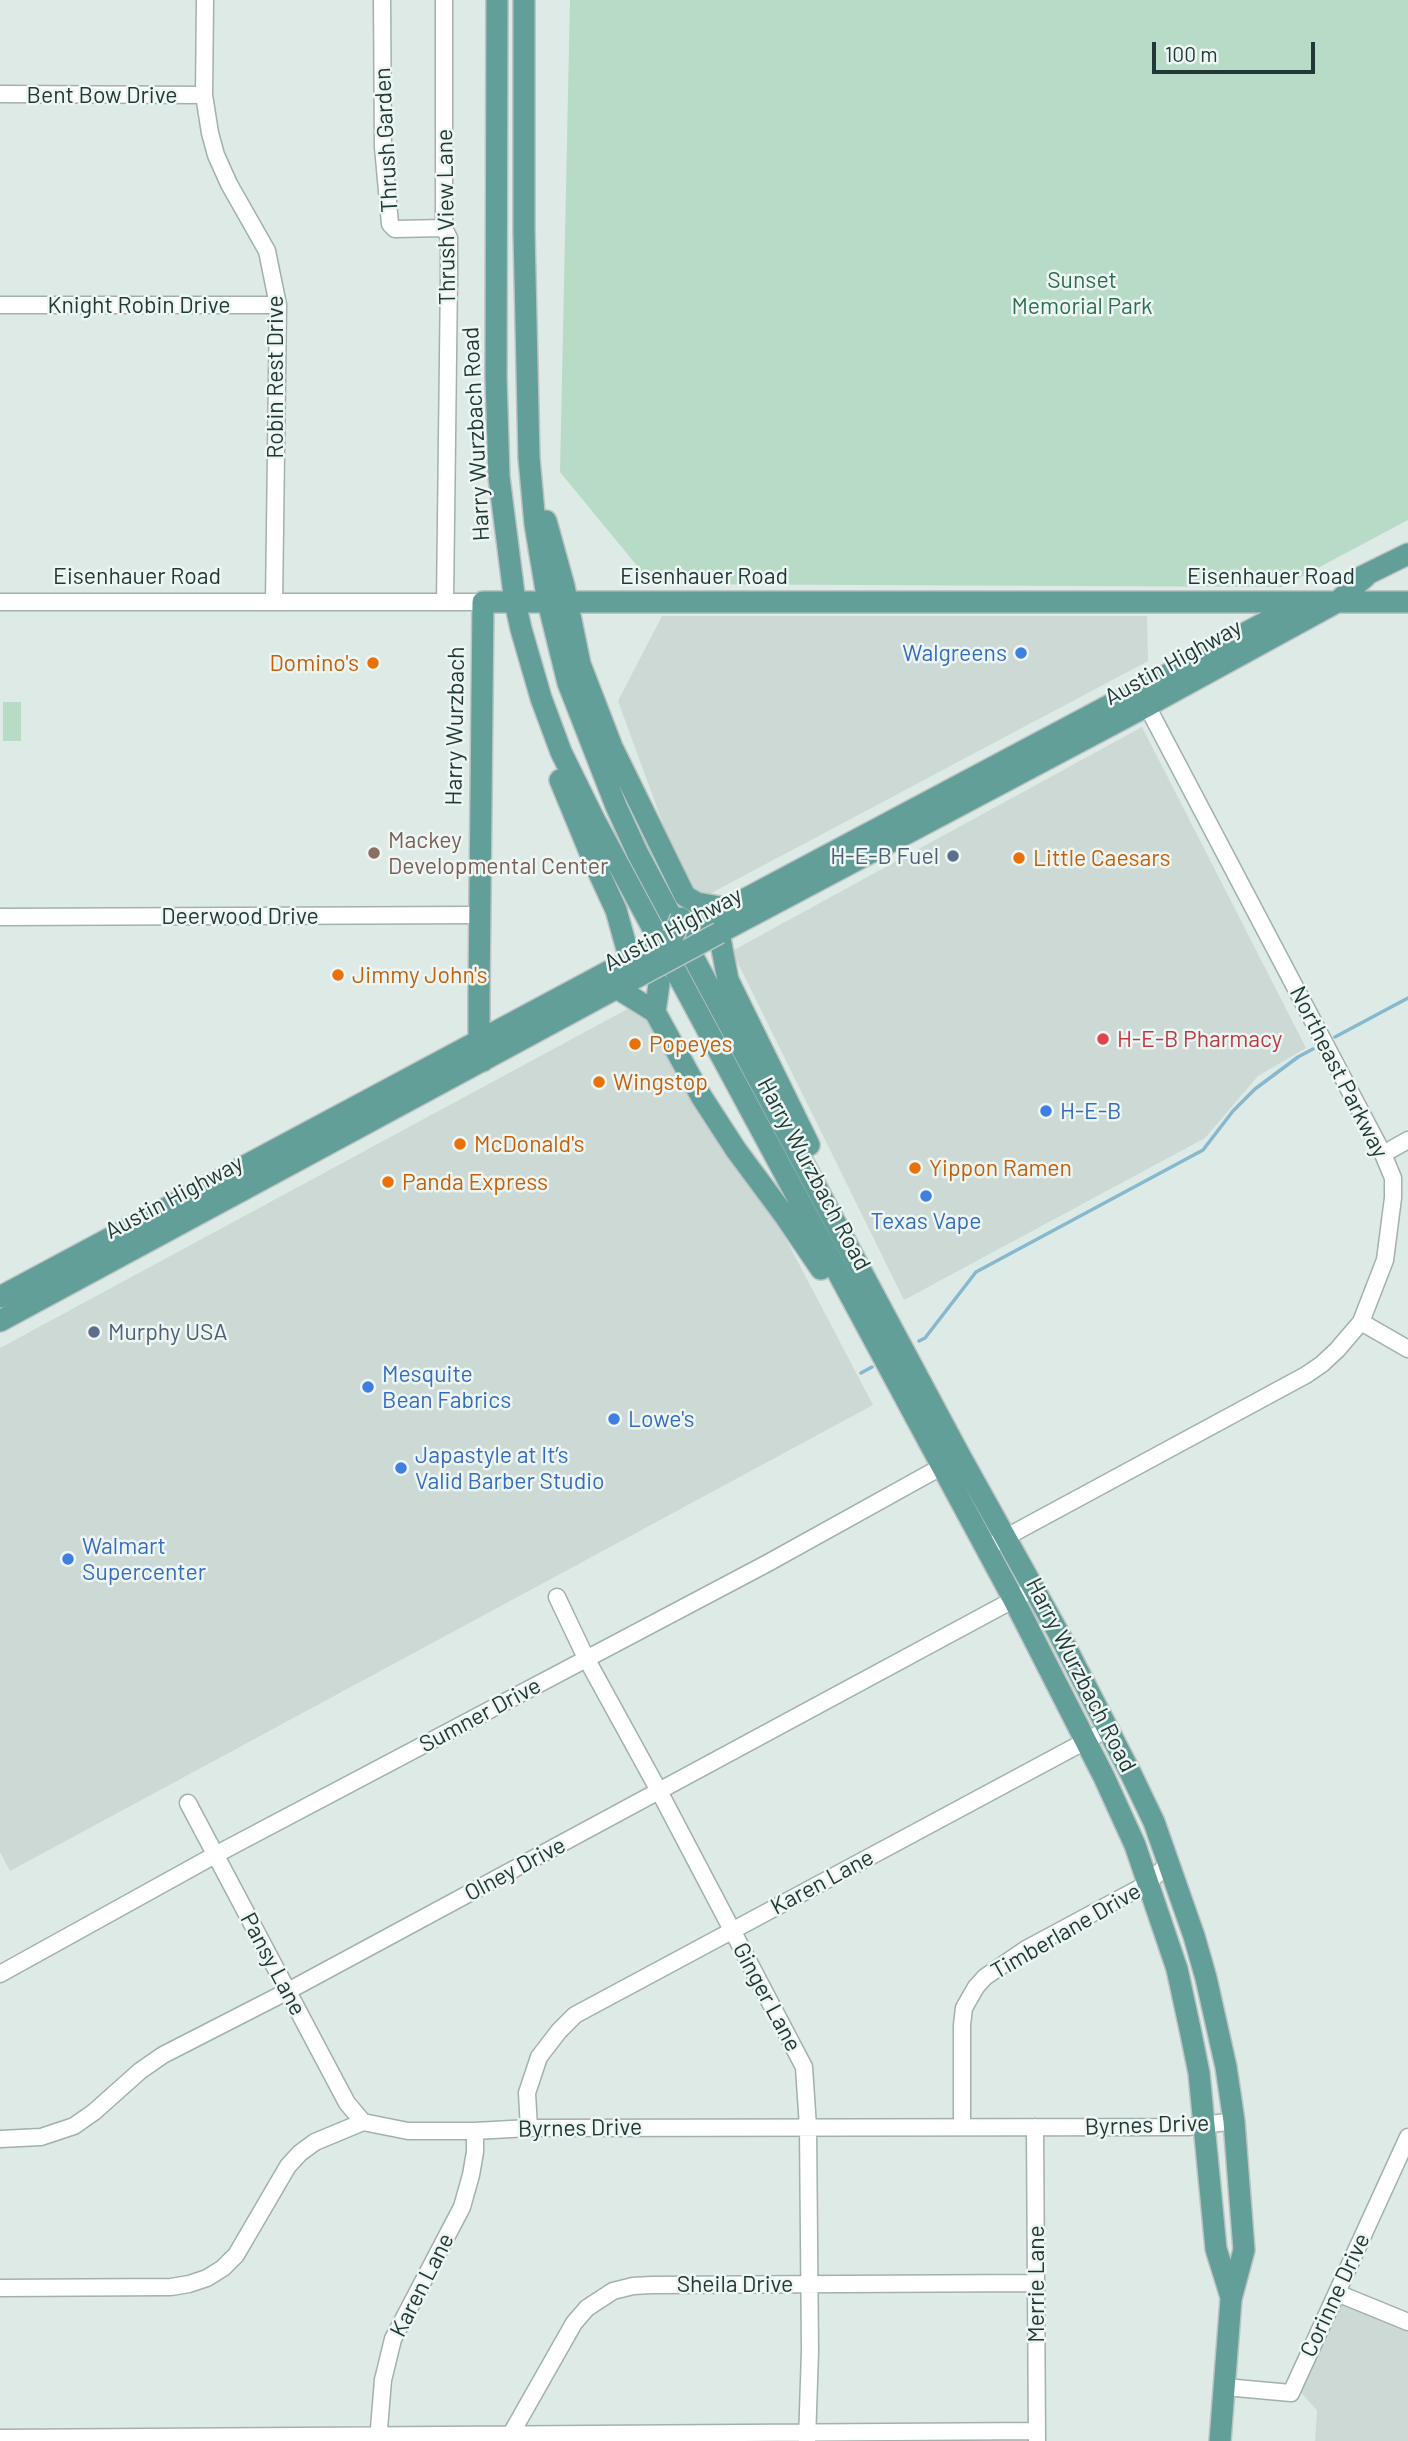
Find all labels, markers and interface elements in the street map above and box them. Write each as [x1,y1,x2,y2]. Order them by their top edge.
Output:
scale bar [1156,28,1319,72]
text: 100 m [1165,41,1218,66]
street label: Thrush Garden [368,67,404,213]
street label: Bent Bow Drive [27,81,177,109]
street label: Thrush View Lane [431,129,461,305]
park label: Sunset Memorial Park [1011,266,1153,320]
street label: Knight Robin Drive [47,291,231,319]
street label: Robin Rest Drive [261,295,289,459]
street label: Harry Wurzbach Road [457,326,495,542]
street label: Eisenhauer Road [53,562,221,590]
street label: Eisenhauer Road [620,562,788,590]
street label: Eisenhauer Road [1187,562,1355,590]
street label: Austin Highway [1100,613,1246,711]
place label: Walgreens [902,639,1007,667]
marker: Walgreens [1013,645,1029,661]
street label: Harry Wurzbach [440,646,470,806]
place label: Domino's [269,649,359,677]
marker: Domino's [365,655,381,671]
place label: Mackey Developmental Center [388,826,608,880]
place label: H-E-B Fuel [830,842,939,870]
place label: Little Caesars [1033,844,1171,872]
marker: Mackey Developmental Center [366,845,382,861]
marker: H-E-B Fuel [945,848,961,864]
marker: Little Caesars [1011,850,1027,866]
street label: Austin Highway [599,881,747,977]
street label: Deerwood Drive [161,902,319,930]
place label: Jimmy John's [352,961,488,989]
marker: Jimmy John's [330,967,346,983]
street label: Northeast Parkway [1284,982,1394,1162]
place label: H-E-B Pharmacy [1117,1025,1282,1053]
place label: Popeyes [649,1030,733,1058]
marker: H-E-B Pharmacy [1095,1031,1111,1047]
marker: Popeyes [627,1036,643,1052]
place label: Wingstop [613,1068,708,1096]
street label: Harry Wurzbach Road [751,1073,877,1275]
marker: Wingstop [591,1074,607,1090]
place label: H-E-B [1060,1097,1122,1125]
marker: H-E-B [1038,1103,1054,1119]
place label: McDonald's [474,1130,585,1158]
marker: McDonald's [452,1136,468,1152]
street label: Austin Highway [100,1149,248,1245]
place label: Yippon Ramen [929,1154,1072,1182]
marker: Yippon Ramen [907,1160,923,1176]
place label: Panda Express [402,1168,548,1196]
marker: Panda Express [380,1174,396,1190]
marker: Texas Vape [918,1188,934,1204]
place label: Texas Vape [871,1207,981,1235]
place label: Murphy USA [108,1318,228,1346]
marker: Murphy USA [86,1324,102,1340]
place label: Mesquite Bean Fabrics [382,1360,511,1414]
marker: Mesquite Bean Fabrics [360,1379,376,1395]
place label: Lowe's [628,1405,695,1433]
marker: Lowe's [606,1411,622,1427]
place label: Japastyle at It’s Valid Barber Studio [415,1441,605,1495]
marker: Japastyle at It’s Valid Barber Studio [393,1460,409,1476]
place label: Walmart Supercenter [82,1532,206,1586]
marker: Walmart Supercenter [60,1551,76,1567]
street label: Harry Wurzbach Road [1020,1573,1142,1777]
street label: Sumner Drive [415,1671,545,1759]
street label: Olney Drive [460,1831,570,1907]
street label: Karen Lane [766,1843,878,1921]
street label: Timberlane Drive [986,1877,1146,1985]
street label: Pansy Lane [234,1908,312,2020]
street label: Ginger Lane [727,1938,807,2056]
street label: Byrnes Drive [1084,2109,1210,2141]
street label: Byrnes Drive [518,2113,642,2143]
street label: Merrie Lane [1022,2225,1050,2343]
street label: Karen Lane [384,2229,460,2341]
street label: Corinne Drive [1294,2229,1376,2361]
street label: Sheila Drive [677,2270,793,2298]

